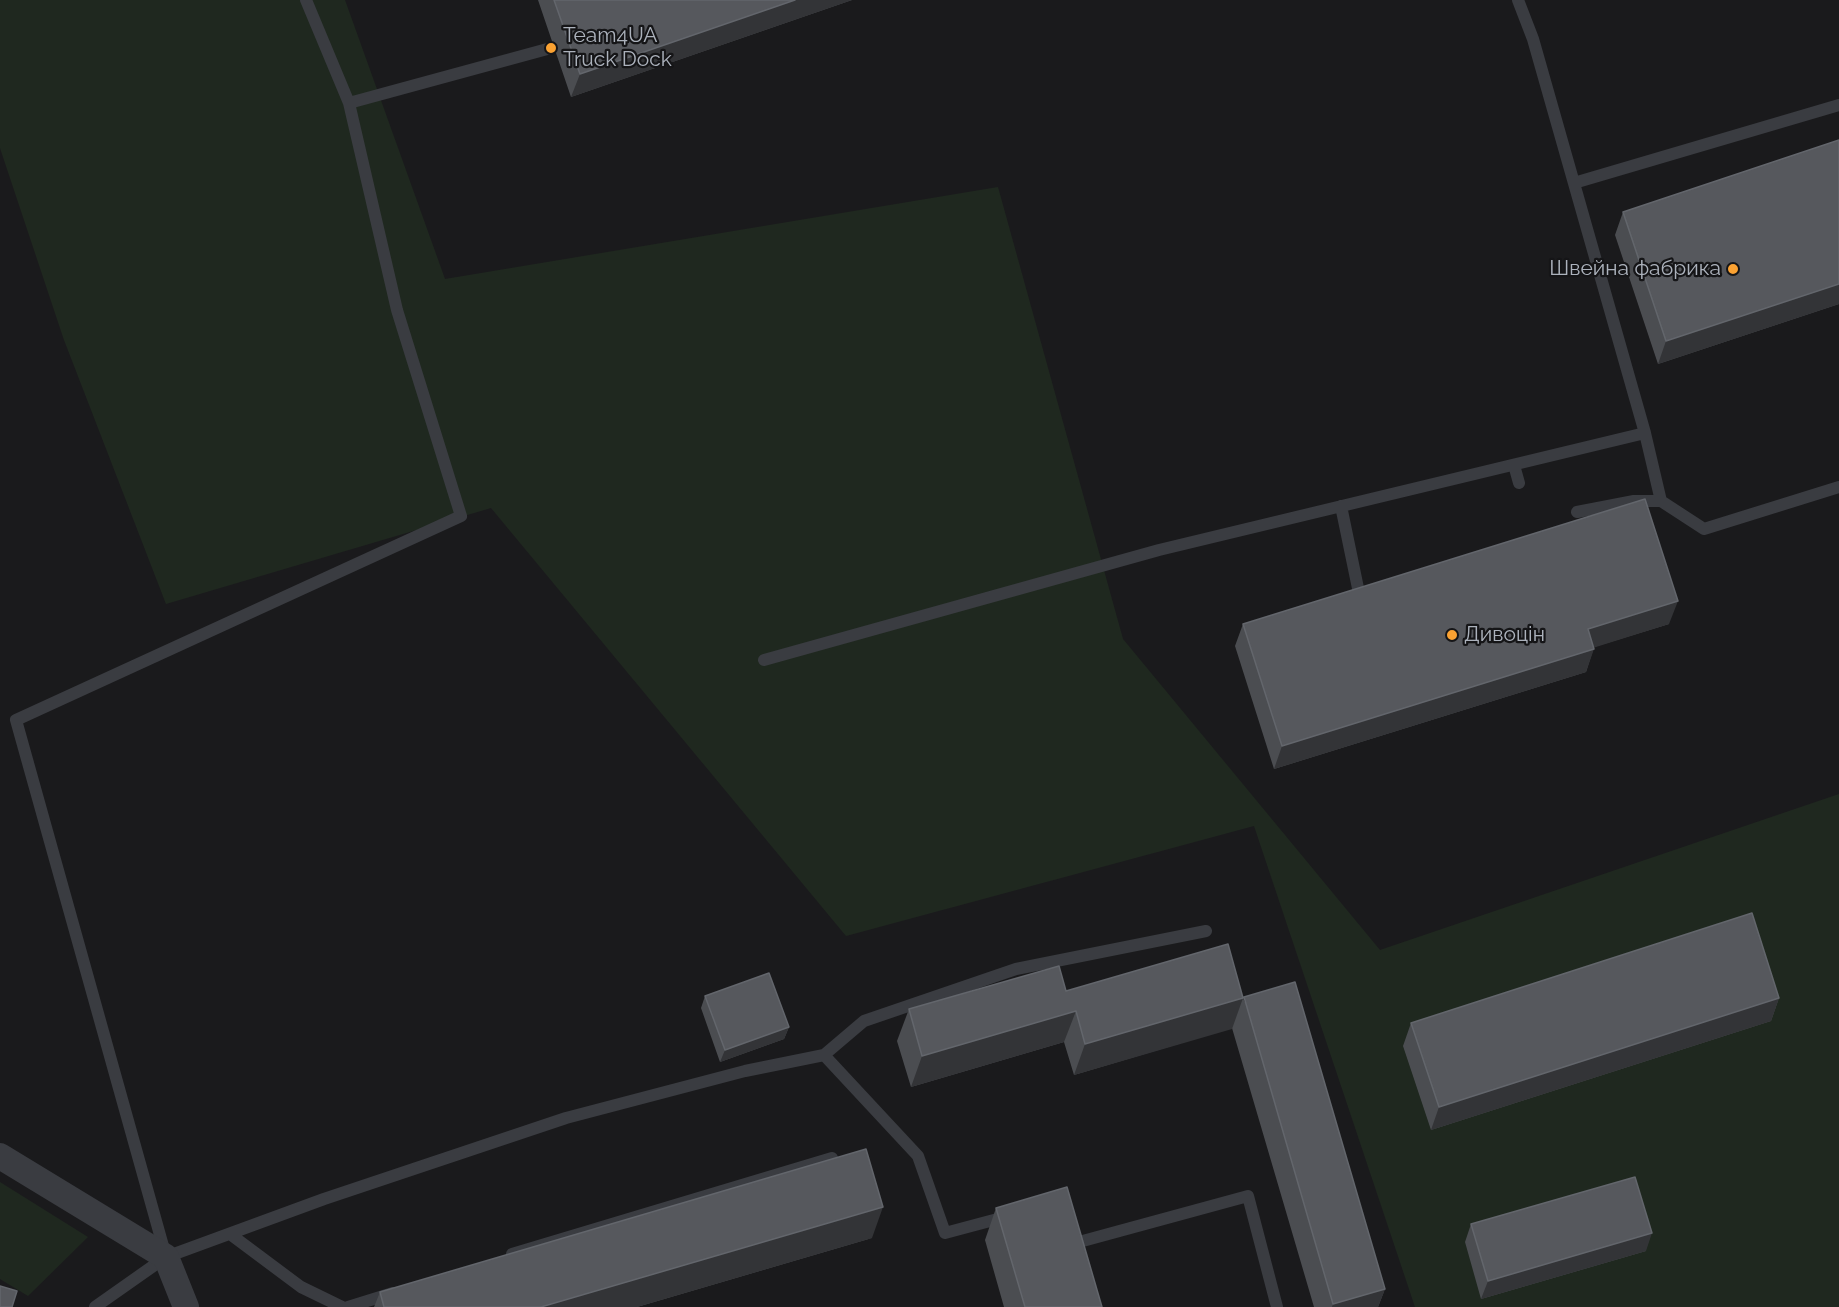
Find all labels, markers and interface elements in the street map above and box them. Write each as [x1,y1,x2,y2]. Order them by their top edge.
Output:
place label: Team4UA Truck Dock [563,23,672,73]
marker: Team4UA Truck Dock [544,41,558,55]
place label: Швейна фабрика [1549,256,1721,282]
marker: Швейна фабрика [1726,262,1740,276]
place label: Дивоцін [1464,622,1545,648]
marker: Дивоцін [1445,628,1459,642]

